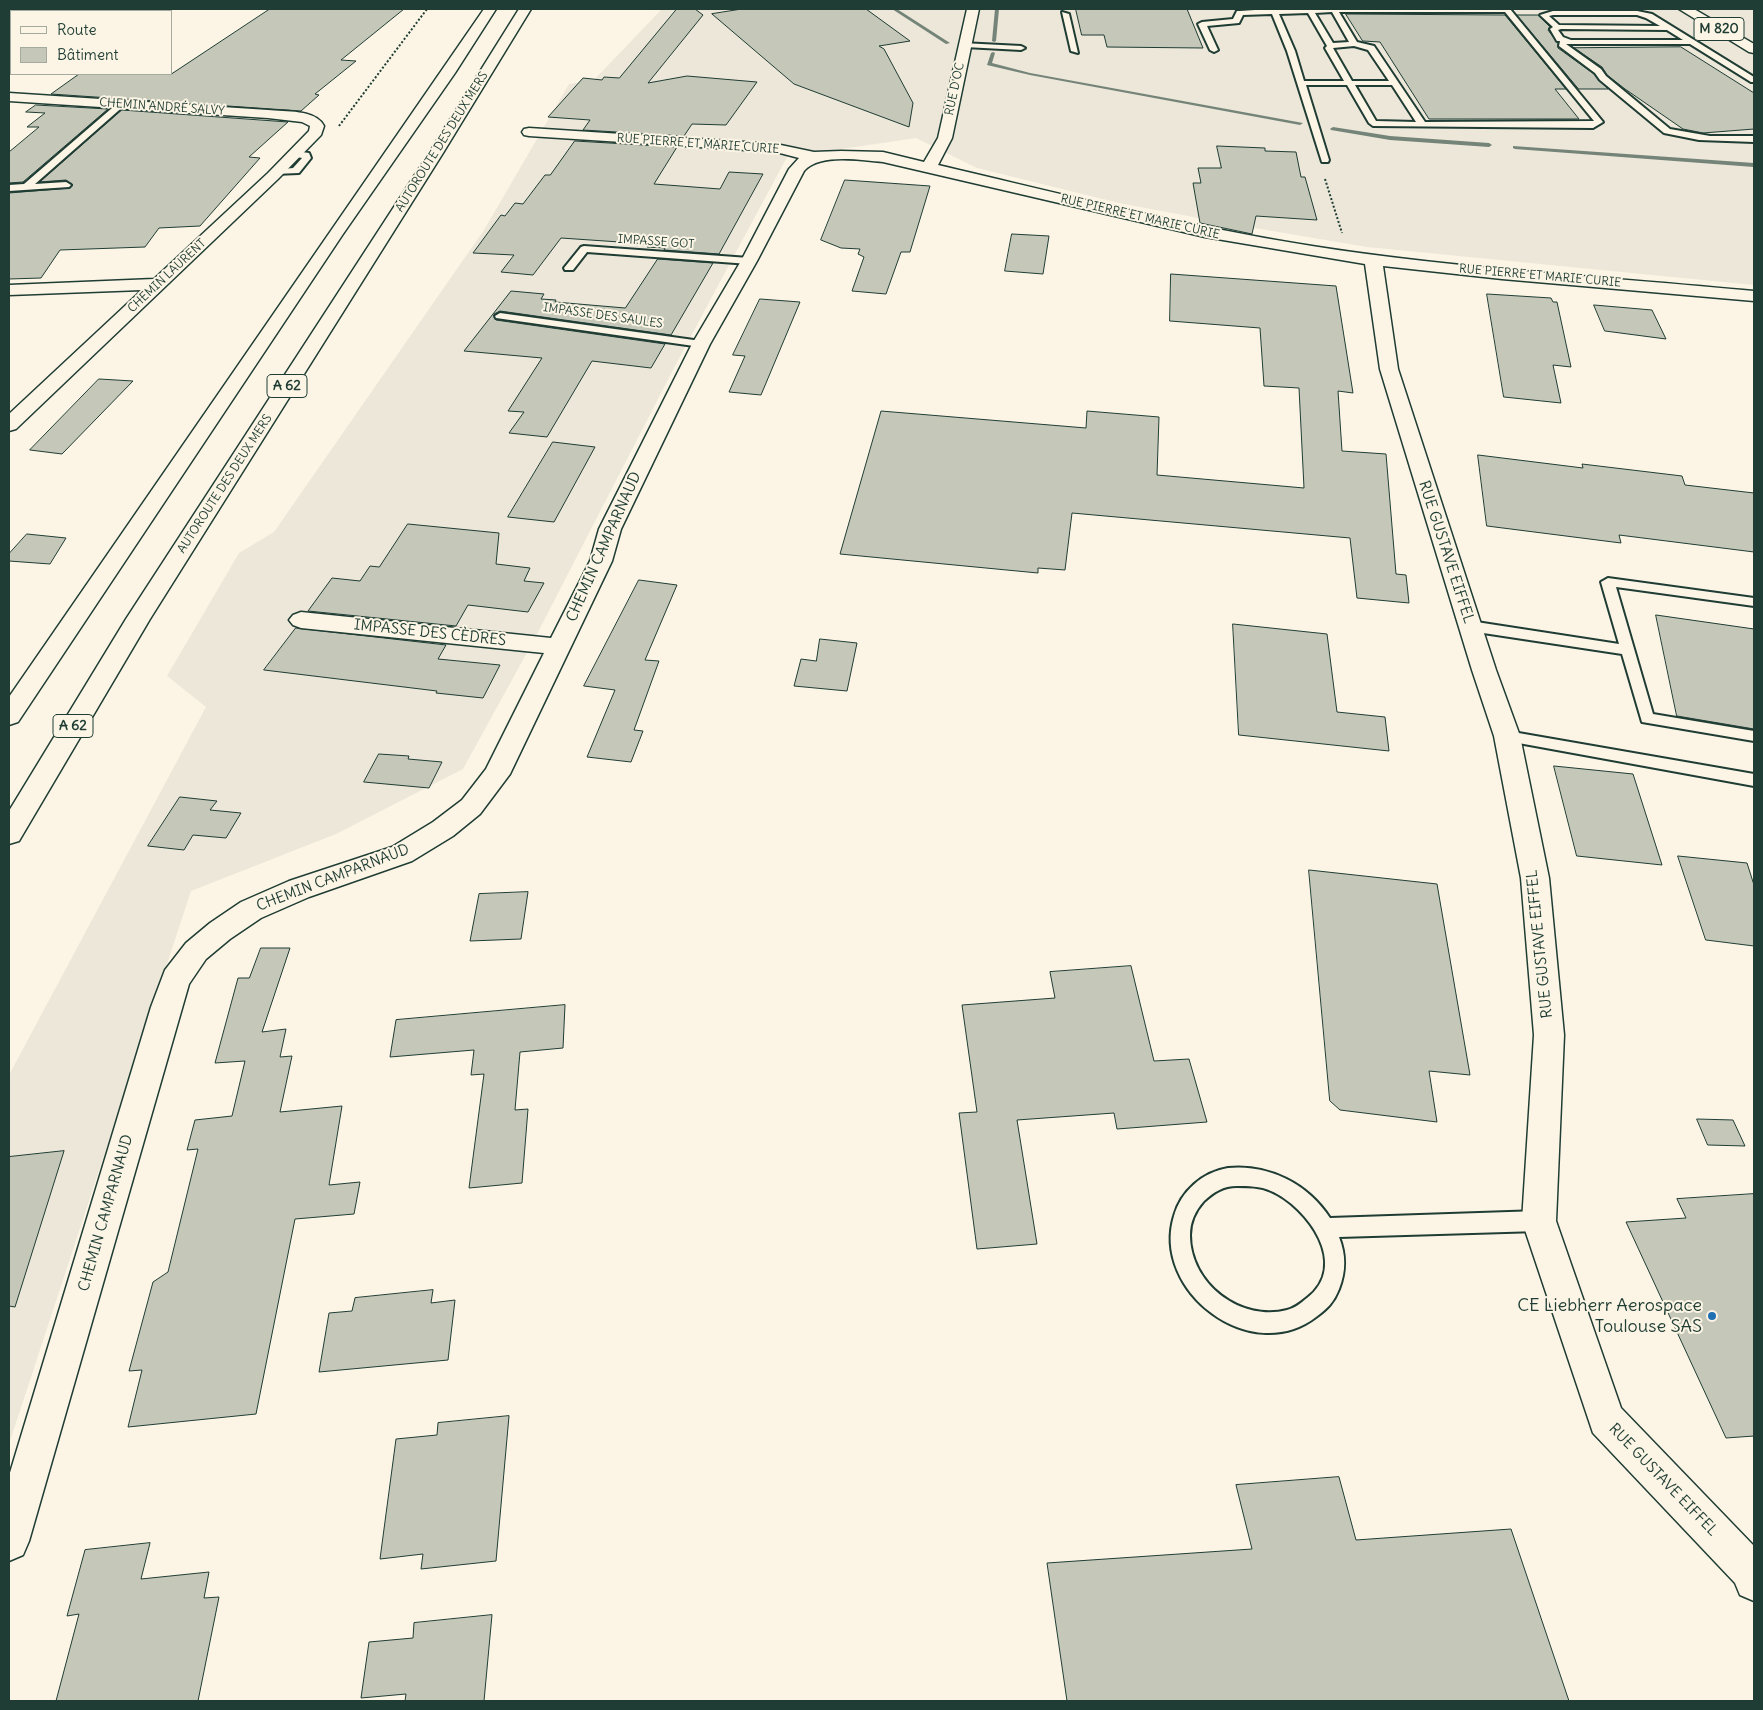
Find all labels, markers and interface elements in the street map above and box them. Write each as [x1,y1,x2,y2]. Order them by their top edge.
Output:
legend [10,10,172,75]
road number: M 820 [1694,18,1744,40]
text: Route [57,20,97,39]
text: Bâtiment [57,45,119,64]
street label: RUE D'OC [942,61,968,117]
street label: AUTOROUTE DES DEUX MERS [393,69,491,215]
street label: CHEMIN ANDRÉ SALVY [99,95,225,119]
street label: RUE PIERRE ET MARIE CURIE [616,131,780,157]
street label: RUE PIERRE ET MARIE CURIE [1059,192,1221,242]
street label: IMPASSE GOT [617,232,695,252]
street label: CHEMIN LAURENT [125,236,209,316]
street label: RUE PIERRE ET MARIE CURIE [1458,262,1622,290]
street label: IMPASSE DES SAULES [542,300,664,332]
road number: A 62 [267,374,307,398]
street label: AUTOROUTE DES DEUX MERS [175,412,275,556]
street label: CHEMIN CAMPARNAUD [563,469,645,625]
street label: RUE GUSTAVE EIFFEL [1414,478,1478,626]
street label: IMPASSE DES CÈDRES [353,616,507,650]
road number: A 62 [53,714,93,738]
street label: CHEMIN CAMPARNAUD [254,841,412,915]
street label: RUE GUSTAVE EIFFEL [1523,869,1557,1019]
street label: CHEMIN CAMPARNAUD [75,1133,137,1293]
place label: CE Liebherr Aerospace Toulouse SAS [1517,1295,1702,1338]
marker: CE Liebherr Aerospace Toulouse SAS [1706,1310,1718,1322]
street label: RUE GUSTAVE EIFFEL [1605,1420,1721,1540]

